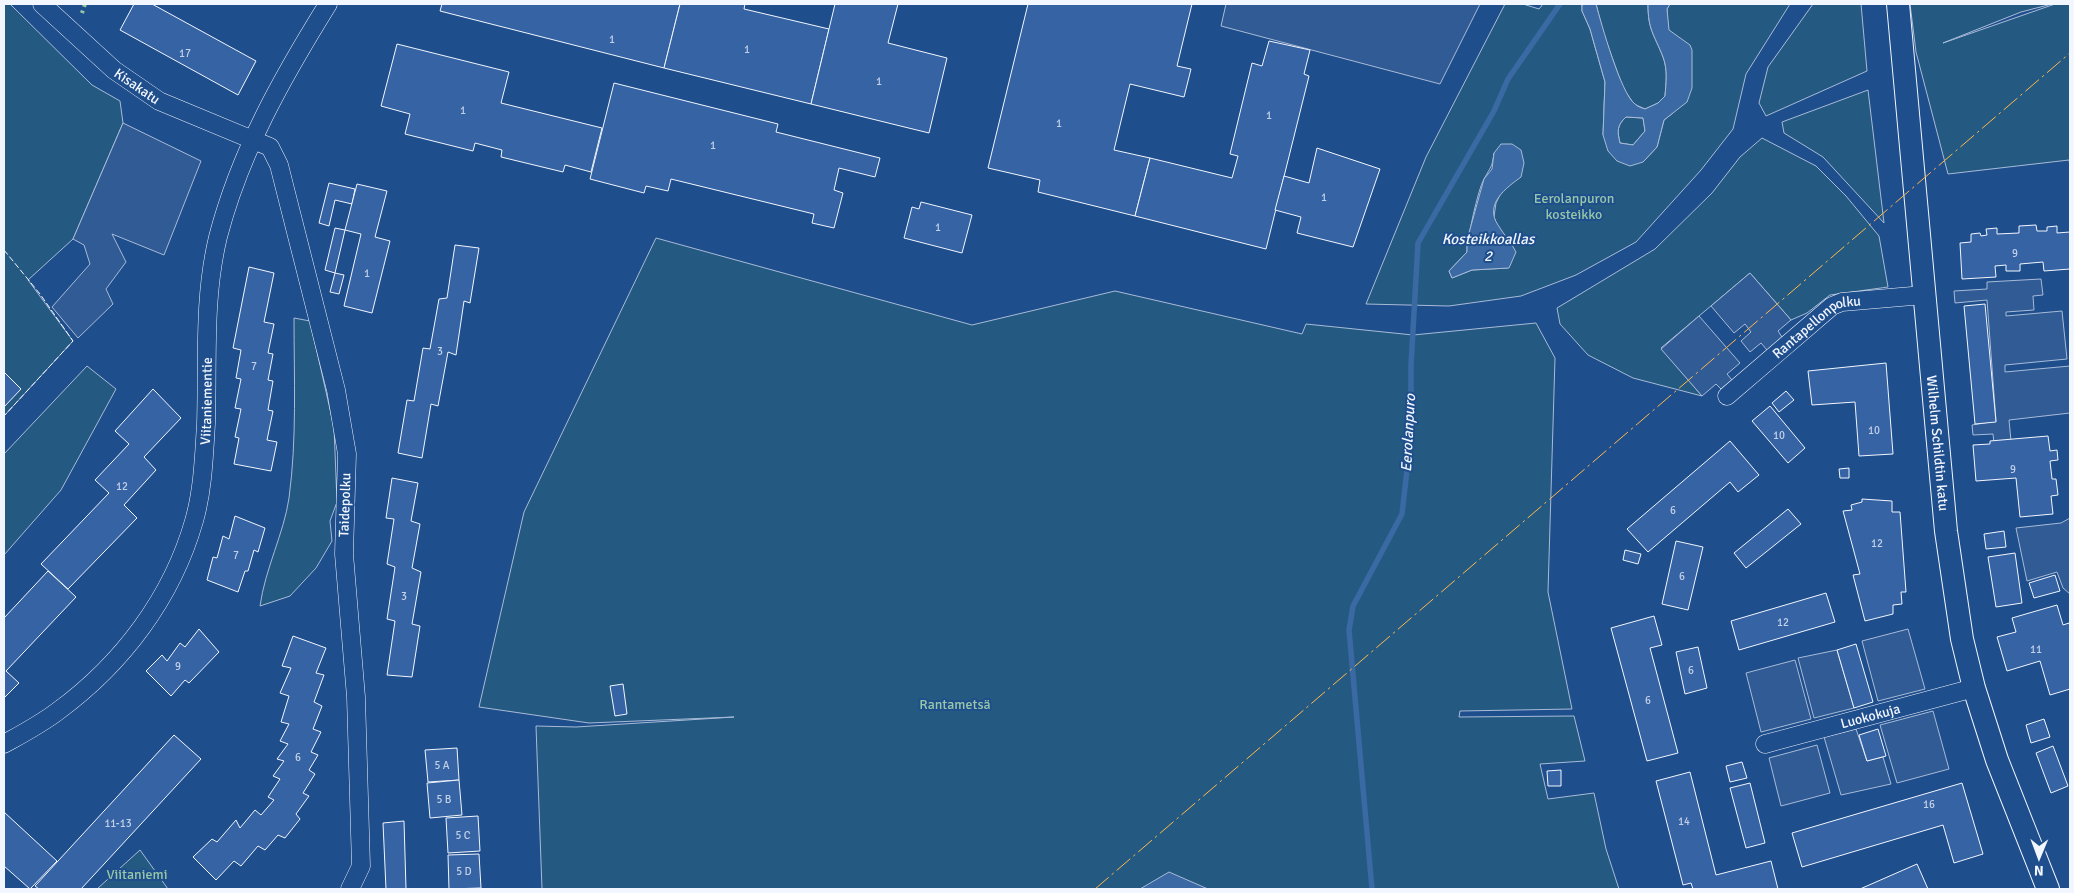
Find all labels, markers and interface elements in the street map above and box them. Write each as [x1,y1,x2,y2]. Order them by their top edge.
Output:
house number: 1 [609,33,615,46]
house number: 1 [744,43,750,56]
house number: 17 [179,47,191,60]
street label: Kisakatu [111,64,164,108]
house number: 1 [876,75,882,88]
house number: 1 [460,104,466,117]
house number: 1 [1266,109,1272,122]
house number: 1 [1056,117,1062,130]
house number: 1 [710,139,716,152]
park label: Eerolanpuron kosteikko [1534,190,1614,223]
house number: 1 [1321,191,1327,204]
house number: 1 [935,221,941,234]
water label: Kosteikkoallas 2 [1442,230,1536,265]
house number: 9 [2012,247,2018,260]
house number: 1 [364,267,370,280]
street label: Rantapellonpolku [1769,292,1861,362]
house number: 3 [437,345,443,358]
street label: Viitaniementie [196,357,215,445]
house number: 7 [251,360,257,373]
street label: Wilhelm Schildtin katu [1923,375,1953,512]
water label: Eerolanpuro [1397,392,1419,473]
house number: 10 [1868,424,1880,437]
house number: 10 [1773,429,1785,442]
house number: 9 [2010,463,2016,476]
street label: Taidepolku [335,472,355,538]
house number: 12 [116,480,128,493]
house number: 6 [1670,504,1676,517]
house number: 12 [1871,537,1883,550]
house number: 7 [233,549,239,562]
house number: 6 [1679,570,1685,583]
house number: 3 [401,590,407,603]
house number: 12 [1777,616,1789,629]
house number: 11 [2030,643,2042,656]
house number: 9 [175,660,181,673]
house number: 6 [1688,664,1694,677]
house number: 6 [1645,694,1651,707]
park label: Rantametsä [919,696,991,713]
street label: Luokokuja [1838,700,1902,732]
house number: 6 [295,751,301,764]
house number: 5 A [434,759,450,772]
house number: 5 B [436,793,452,806]
house number: 16 [1923,798,1935,811]
house number: 14 [1678,815,1690,828]
house number: 11-13 [104,817,132,830]
house number: 5 C [456,829,471,842]
north arrow [2014,833,2064,883]
text: N [2034,862,2044,879]
house number: 5 D [456,865,472,878]
park label: Viitaniemi [107,866,167,883]

